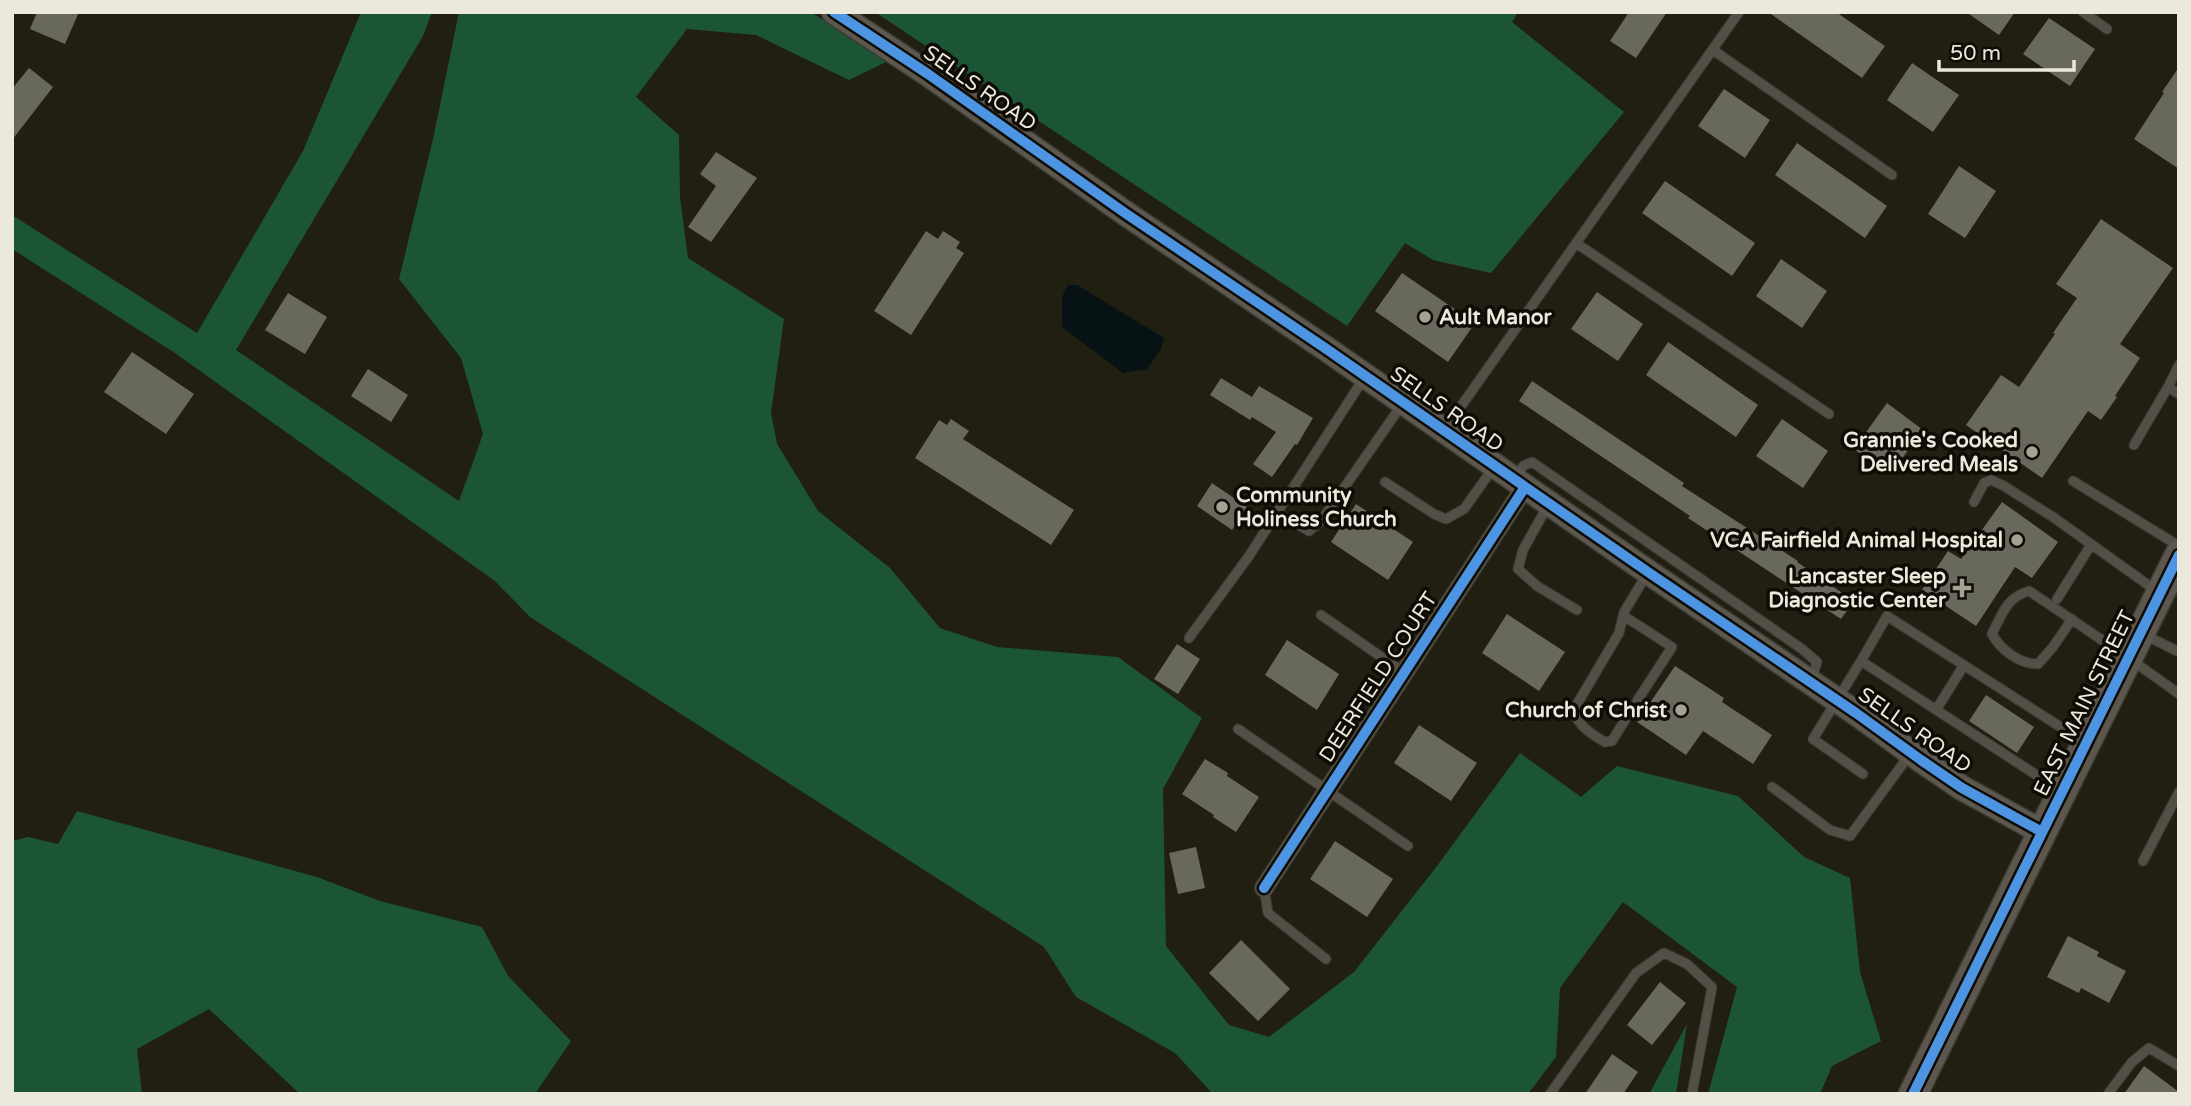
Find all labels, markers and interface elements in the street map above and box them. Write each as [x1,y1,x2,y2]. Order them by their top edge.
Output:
scale bar [1939,28,2074,72]
street label: SELLS ROAD [918,40,1041,137]
text: 50 m [1950,41,2001,66]
place label: Ault Manor [1439,305,1553,330]
marker: Ault Manor [1417,309,1433,325]
street label: SELLS ROAD [1385,361,1508,458]
place label: Grannie's Cooked Delivered Meals [1843,428,2018,477]
marker: Grannie's Cooked Delivered Meals [2024,444,2040,460]
place label: Community Holiness Church [1236,483,1397,532]
marker: Community Holiness Church [1214,499,1230,515]
place label: VCA Fairfield Animal Hospital [1710,528,2003,553]
marker: VCA Fairfield Animal Hospital [2009,532,2025,548]
place label: Lancaster Sleep Diagnostic Center [1768,564,1947,613]
marker: Lancaster Sleep Diagnostic Center [1952,578,1972,598]
street label: DEERFIELD COURT [1314,587,1443,767]
street label: EAST MAIN STREET [2029,606,2140,800]
street label: SELLS ROAD [1853,682,1976,779]
place label: Church of Christ [1505,698,1667,723]
marker: Church of Christ [1673,702,1689,718]

